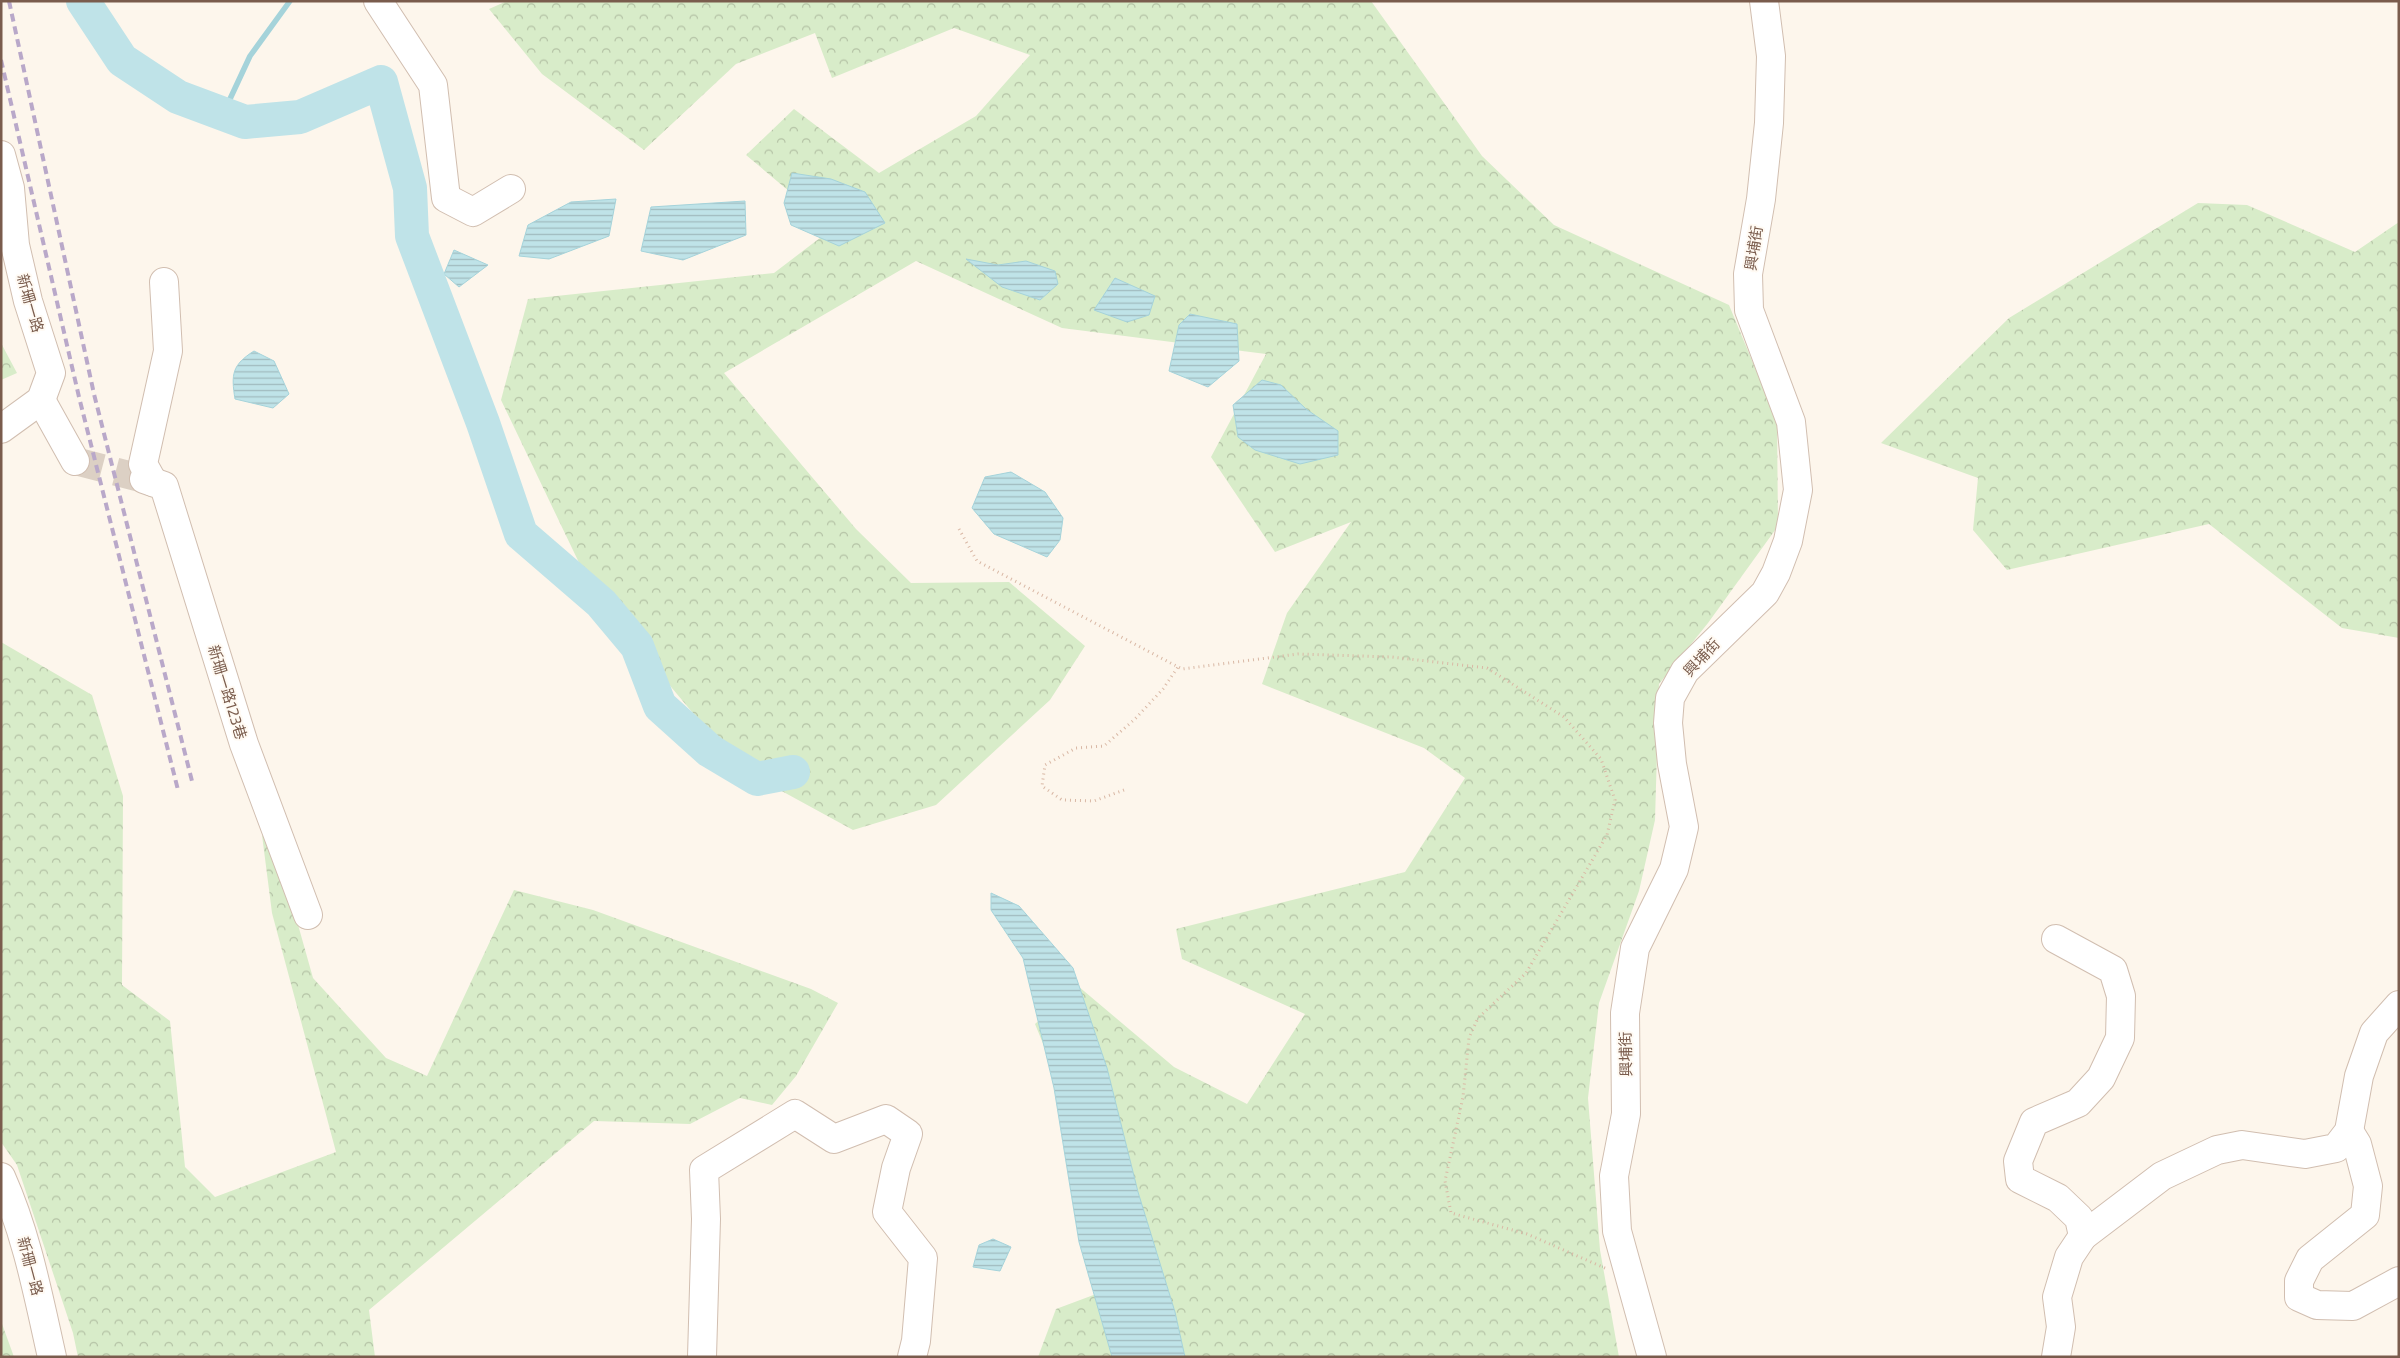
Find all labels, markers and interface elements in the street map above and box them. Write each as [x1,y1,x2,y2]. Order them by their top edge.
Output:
street label: 興埔街 [1741,224,1765,272]
street label: 新珊一路 [14,272,48,334]
street label: 興埔街 [1679,634,1723,680]
street label: 新珊一路123巷 [205,643,251,741]
street label: 興埔街 [1616,1031,1634,1077]
street label: 新珊一路 [15,1235,47,1297]

